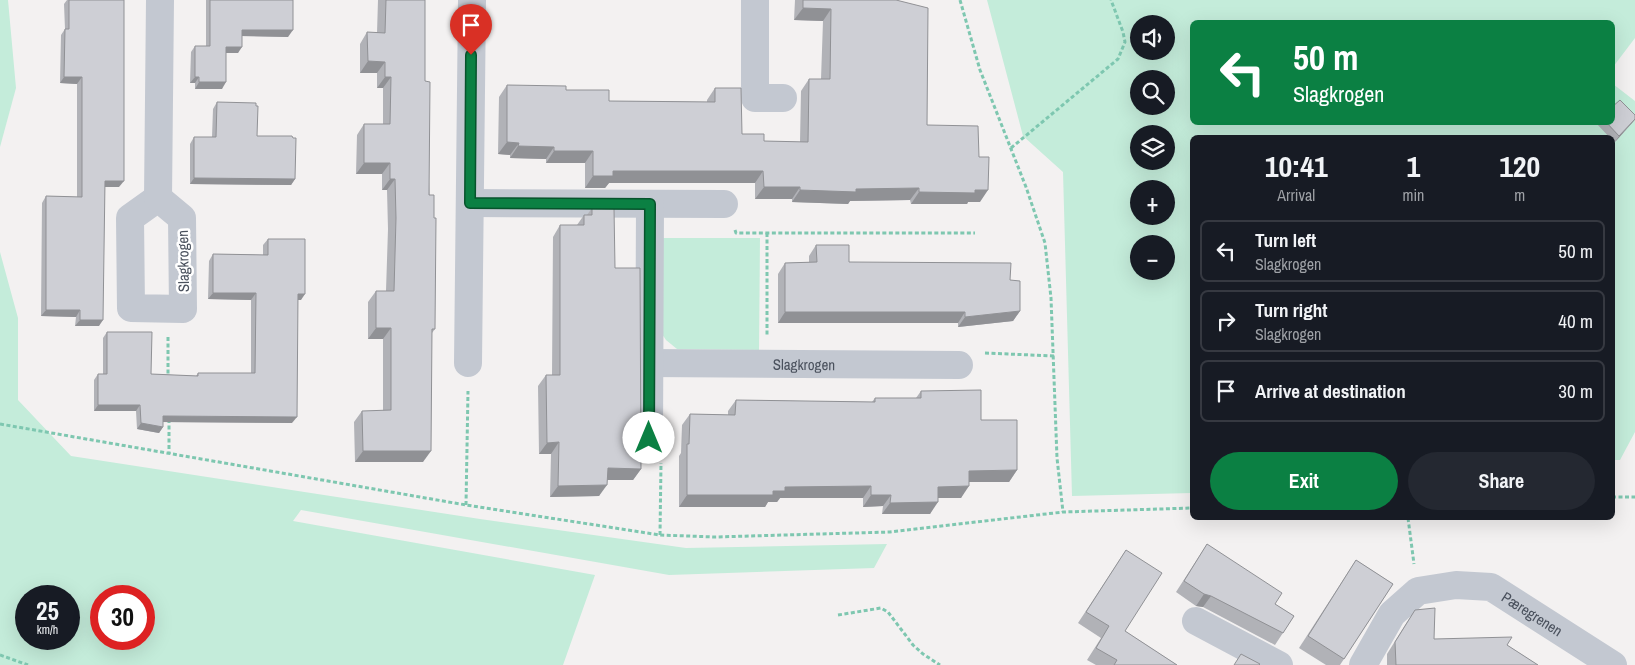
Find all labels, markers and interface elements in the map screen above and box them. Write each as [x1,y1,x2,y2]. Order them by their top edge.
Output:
pin [450,4,492,55]
icon: arrive [457,11,485,39]
map controls [1130,15,1175,280]
button: sound [1130,15,1175,60]
text: 50 m [1293,34,1358,81]
icon: left [1210,40,1275,105]
button: search [1130,70,1175,115]
text: Slagkrogen [1293,79,1384,109]
button: layers [1130,125,1175,170]
text: 10:41 [1265,146,1328,186]
text: 1 [1407,146,1420,186]
text: 120 [1499,146,1540,186]
button: + [1130,180,1175,225]
text: Arrival [1277,184,1315,206]
text: min [1402,184,1424,206]
text: m [1514,184,1525,206]
text: Turn left [1255,227,1316,253]
street label: Slagkrogen [172,230,194,292]
button: − [1130,235,1175,280]
icon: left [1212,237,1240,265]
text: 50 m [1558,238,1593,264]
text: Slagkrogen [1255,253,1321,275]
text: Turn right [1255,297,1327,323]
icon: right [1212,307,1240,335]
text: 40 m [1558,308,1593,334]
text: Slagkrogen [1255,323,1321,345]
street label: Slagkrogen [773,353,835,375]
icon: arrive [1212,377,1240,405]
text: Arrive at destination [1255,378,1406,404]
text: 30 m [1558,378,1593,404]
position arrow [622,411,674,463]
button: Exit [1210,452,1398,510]
button: Share [1408,452,1595,510]
speed limit sign: 30 [90,585,155,650]
street label: Pæregrenen [1498,586,1567,641]
text: 25 [36,594,59,628]
text: km/h [37,622,58,638]

